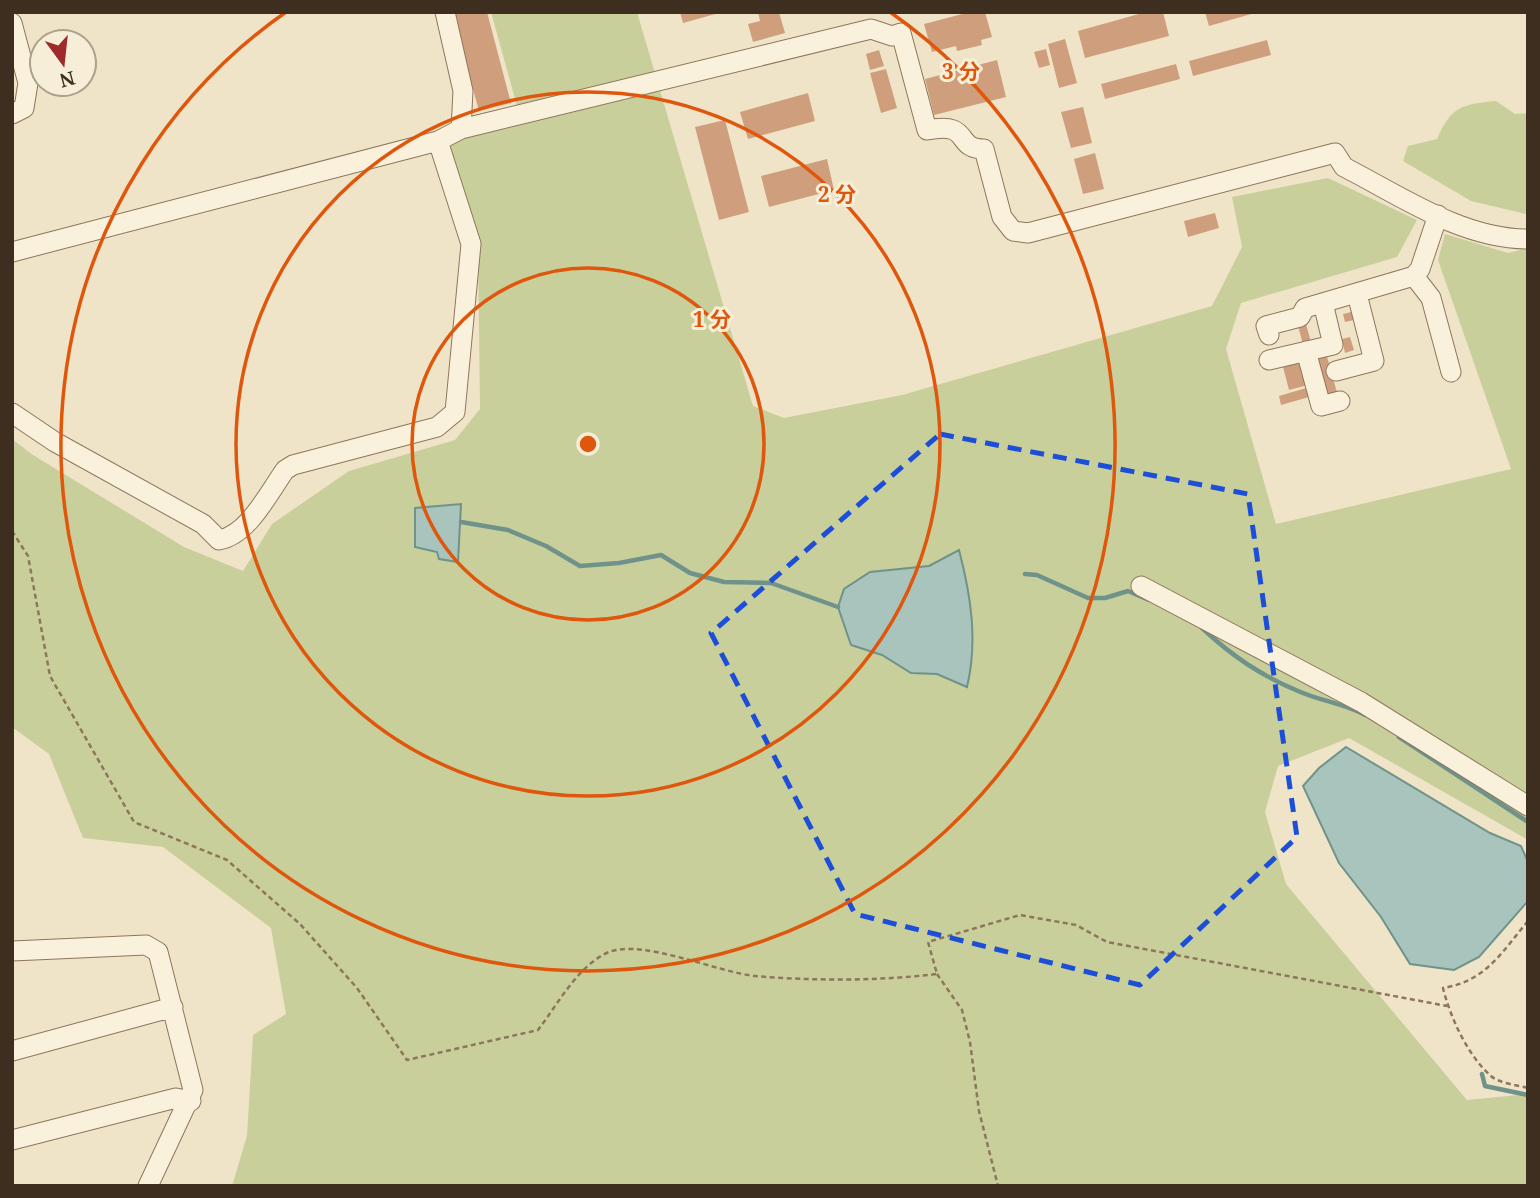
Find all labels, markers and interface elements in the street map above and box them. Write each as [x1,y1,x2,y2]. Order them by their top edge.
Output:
north arrow [28,28,98,98]
text: 3 分 [942,57,980,85]
text: N [57,65,78,94]
text: 2 分 [818,180,856,208]
text: 1 分 [693,305,731,333]
centre of rings [576,432,600,456]

